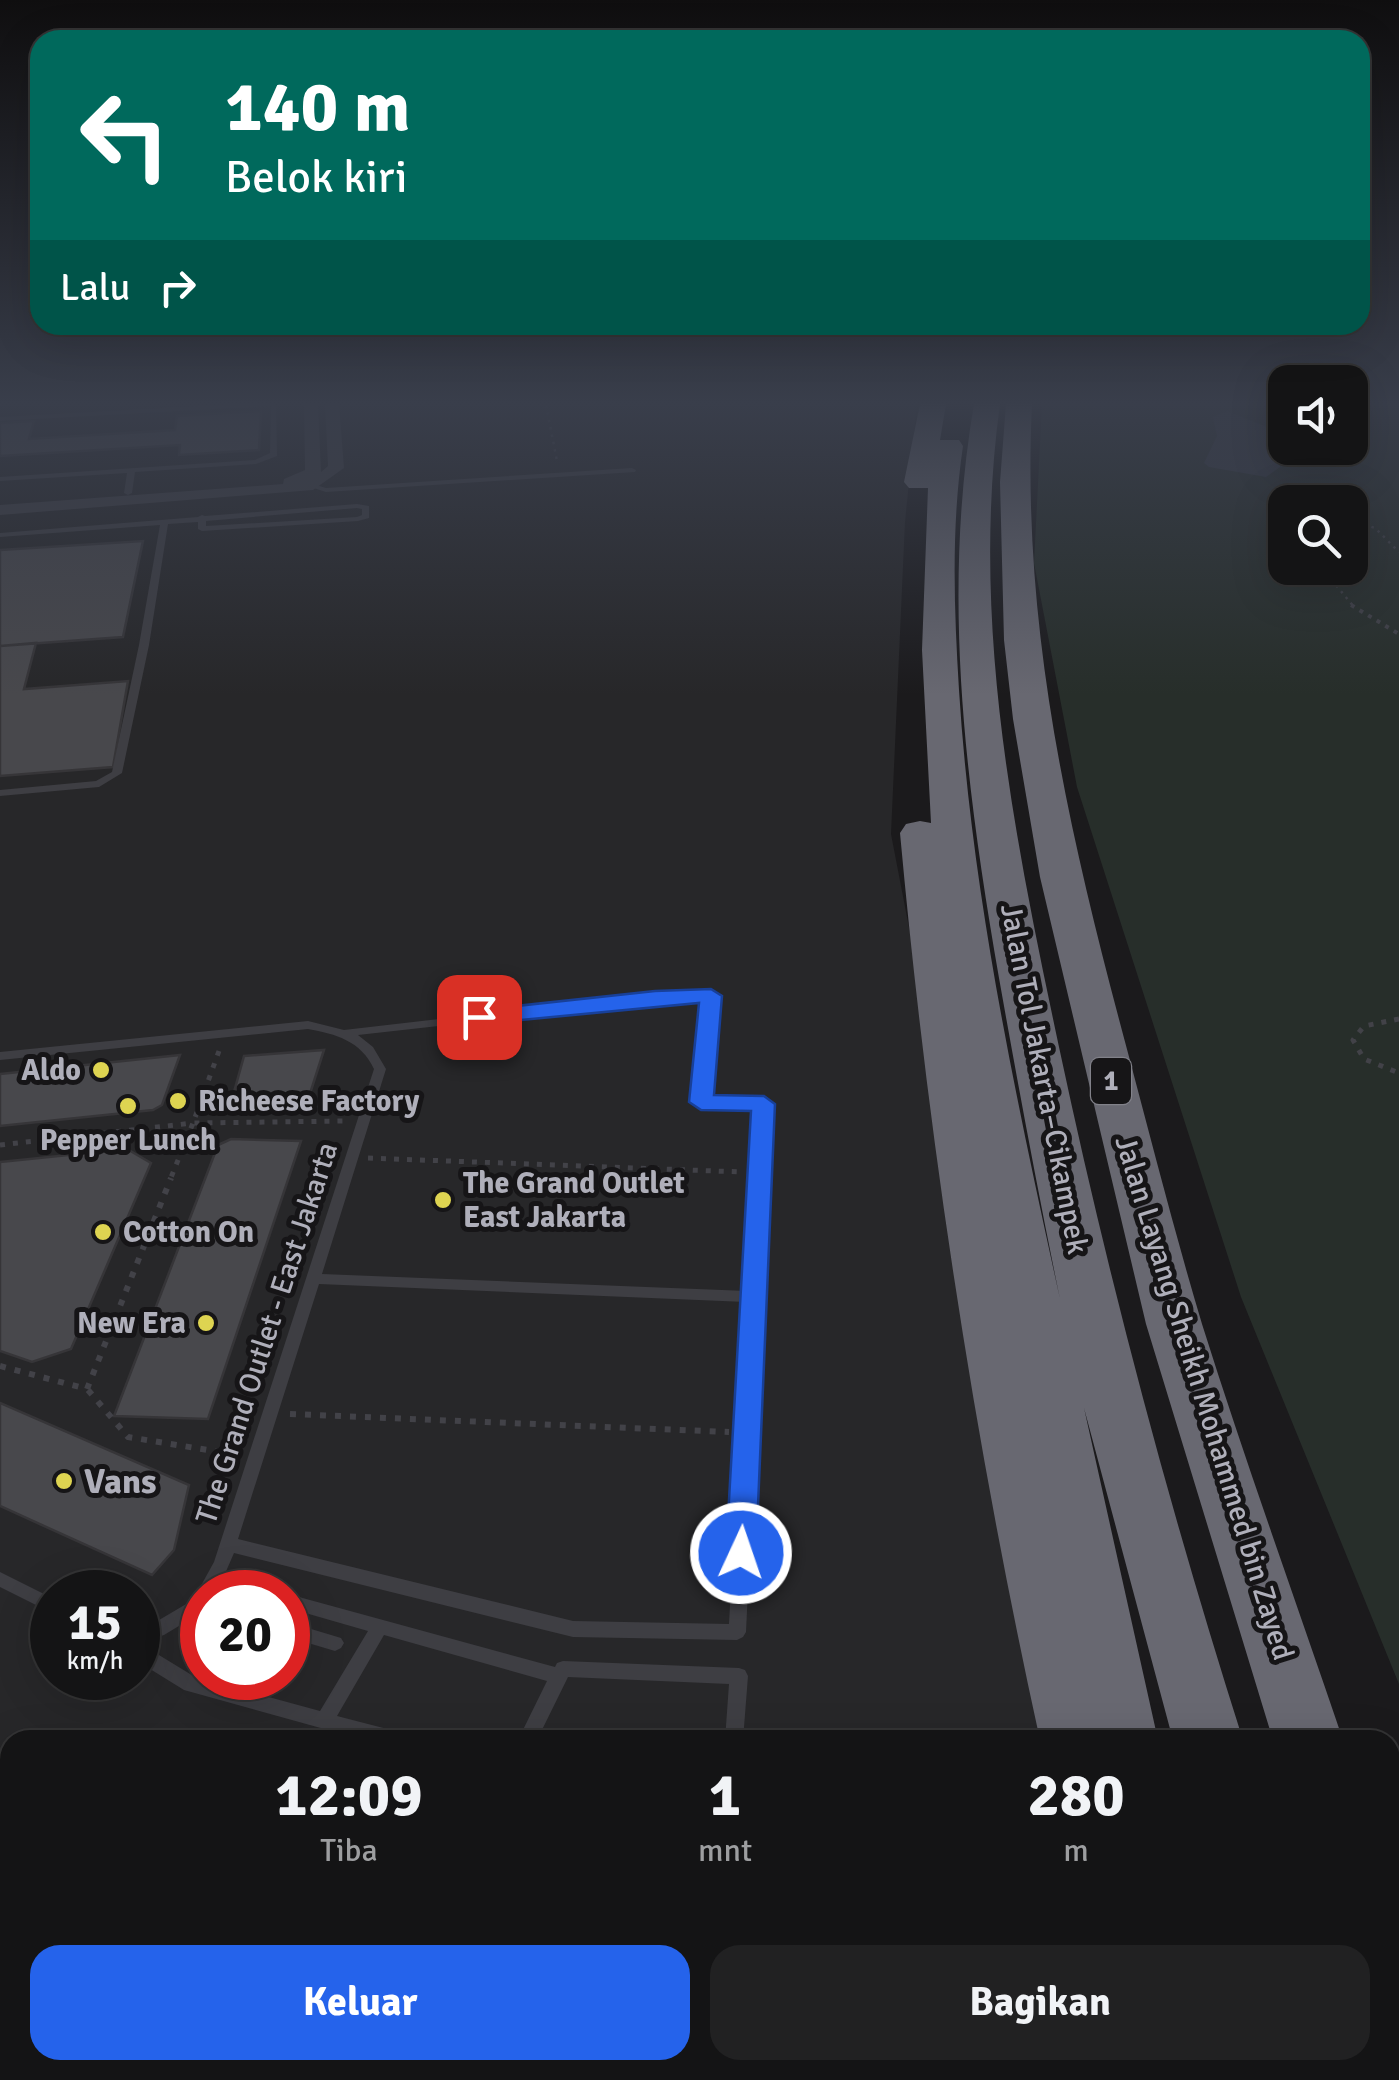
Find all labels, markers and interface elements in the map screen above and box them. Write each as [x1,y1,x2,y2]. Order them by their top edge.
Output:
text: 140 m [225,64,410,150]
icon: left [60,70,190,200]
text: Belok kiri [225,150,407,205]
icon: right [150,260,205,315]
text: Lalu [60,264,130,311]
map controls [1268,365,1368,585]
button: sound [1268,365,1368,465]
button: search [1268,485,1368,585]
street label: Jalan Tol Jakarta–Cikampek [992,901,1096,1257]
pin [437,975,522,1060]
icon: arrive [452,990,507,1045]
place label: Aldo [21,1052,81,1089]
road number: 1 [1091,1058,1131,1104]
marker: Aldo [90,1059,112,1081]
place label: Richeese Factory [198,1083,419,1120]
marker: Richeese Factory [167,1090,189,1112]
marker: Pepper Lunch [117,1095,139,1117]
place label: Pepper Lunch [40,1122,216,1159]
street label: Jalan Layang Sheikh Mohammed bin Zayed [1106,1131,1302,1665]
street label: The Grand Outlet - East Jakarta [188,1138,346,1528]
place label: The Grand Outlet East Jakarta [463,1165,685,1236]
marker: The Grand Outlet East Jakarta [432,1189,454,1211]
place label: Cotton On [123,1214,254,1251]
marker: Cotton On [92,1221,114,1243]
place label: New Era [77,1305,186,1342]
marker: New Era [195,1312,217,1334]
place label: Vans [84,1460,157,1503]
marker: Vans [53,1470,75,1492]
position arrow [689,1501,793,1605]
speed limit sign: 20 [180,1570,310,1700]
text: 15 [68,1592,122,1654]
text: km/h [67,1645,123,1676]
text: 12:09 [275,1759,423,1833]
text: 1 [709,1759,741,1833]
text: 280 [1027,1759,1125,1833]
text: Tiba [320,1831,378,1870]
text: mnt [698,1831,752,1870]
text: m [1063,1831,1089,1870]
button: Keluar [30,1945,690,2060]
button: Bagikan [710,1945,1370,2060]

